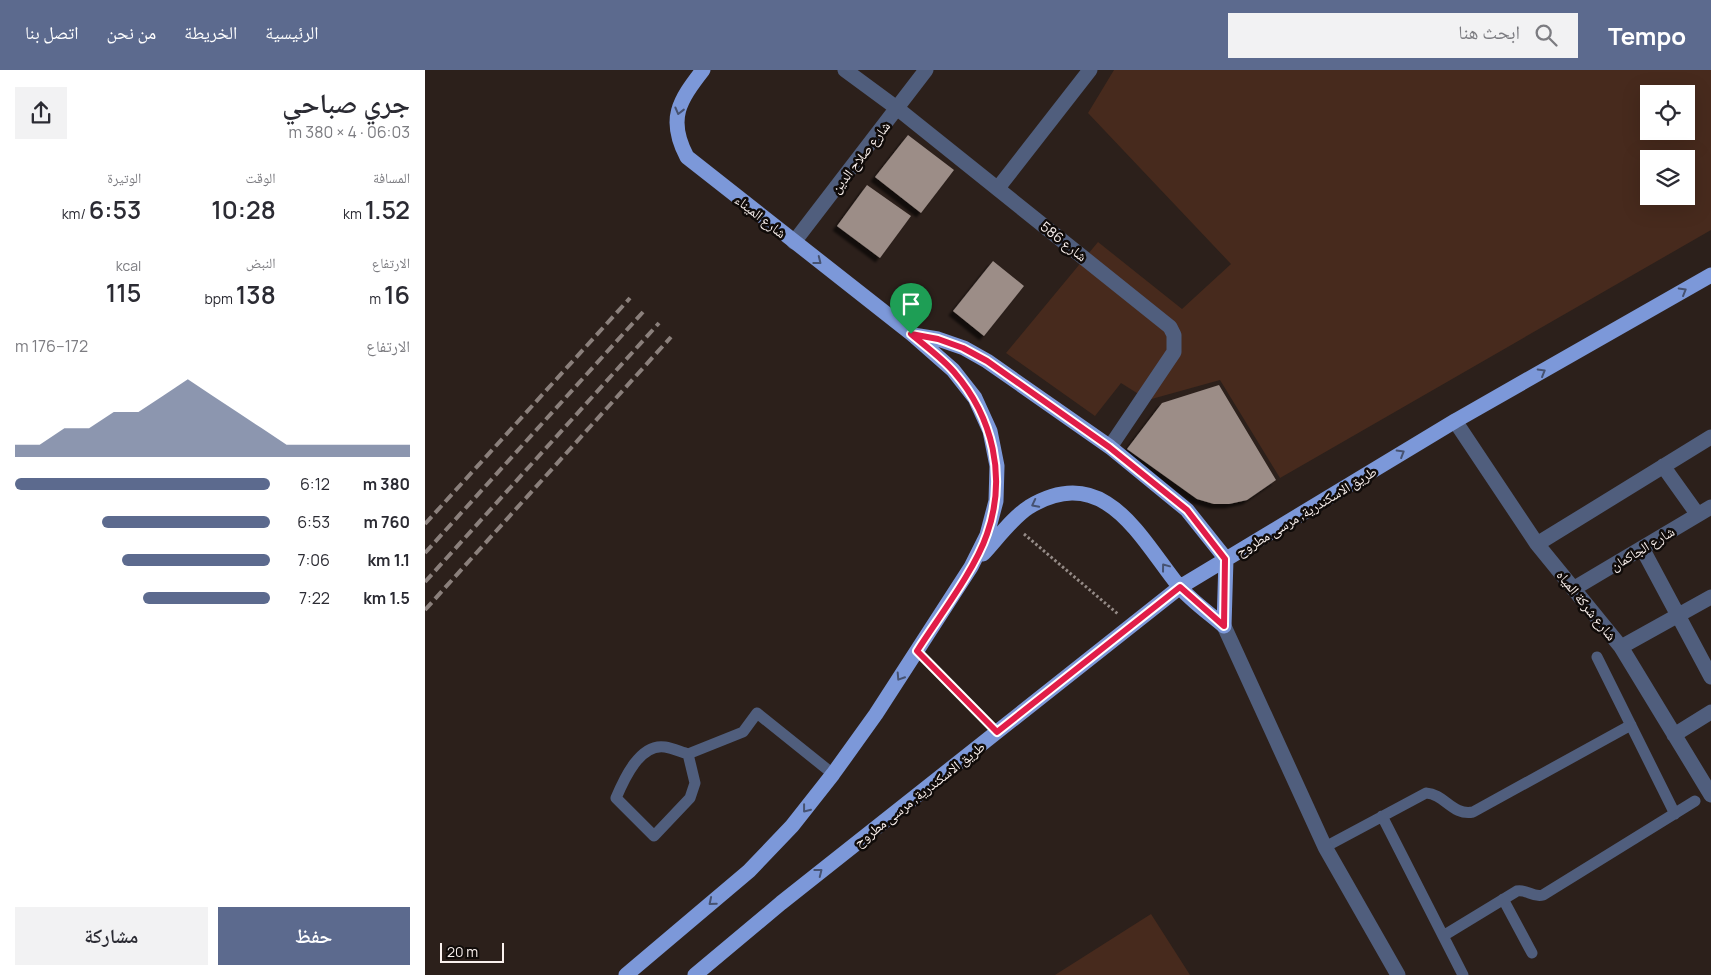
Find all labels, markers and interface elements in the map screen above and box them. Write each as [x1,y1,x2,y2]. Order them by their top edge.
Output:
search box [1228,13,1578,58]
text: ابحث هنا [1458,19,1520,45]
text: Tempo [1608,19,1686,52]
text: اتصل بنا [25,20,78,44]
text: من نحن [106,20,156,44]
text: الخريطة [184,20,237,44]
text: الرئيسية [265,20,319,44]
icon: search [1532,21,1560,49]
text: جري صباحي [282,83,410,121]
map controls [1640,85,1695,205]
button: locate [1640,85,1695,140]
button: share [15,87,67,139]
one-way arrow [674,107,685,116]
street label: شارع صلاح الدين [826,117,895,198]
text: 06:03 · 4 × 380 m [289,121,410,143]
button: layers [1640,150,1695,205]
text: الوتيرة [107,168,141,187]
text: الوقت [246,168,276,187]
text: المسافة [373,168,410,187]
street label: شارع الميناء [731,190,791,243]
text: 6:53 [89,192,141,227]
text: 10:28 [211,192,276,227]
text: 1.52 [365,192,410,227]
text: /km [62,204,89,223]
text: km [343,204,365,223]
street label: شارع 586 [1036,217,1091,266]
text: النبض [246,253,276,272]
text: الارتفاع [372,253,410,272]
one-way arrow [812,255,822,264]
text: kcal [116,256,141,275]
text: 115 [106,275,141,310]
text: 138 [236,277,276,312]
text: 16 [384,277,410,312]
pin [890,283,932,334]
one-way arrow [1678,288,1687,298]
text: bpm [205,289,236,308]
text: m [369,289,384,308]
icon: arrive [897,290,925,318]
text: 172–176 m [15,335,88,357]
text: الارتفاع [366,335,410,357]
one-way arrow [1536,368,1545,378]
one-way arrow [1396,450,1405,460]
street label: طريق الاسكندرية, مرسى مطروح [1232,461,1381,562]
text: 6:12 [300,473,330,495]
text: 380 m [363,473,410,495]
one-way arrow [1031,498,1040,508]
text: 6:53 [297,511,330,533]
text: 760 m [363,511,410,533]
street label: شارع الجاكمان [1606,521,1678,576]
text: 7:06 [297,549,330,571]
text: 1.1 km [367,549,410,571]
one-way arrow [1162,564,1170,573]
street label: شارع شركة المياه [1552,566,1621,645]
text: 7:22 [299,587,330,609]
text: 1.5 km [363,587,410,609]
one-way arrow [897,672,907,681]
street label: طريق الاسكندرية, مرسى مطروح [850,737,989,852]
one-way arrow [803,803,811,812]
one-way arrow [814,869,823,878]
one-way arrow [709,897,718,905]
button: مشاركة [15,907,208,965]
button: حفظ [218,907,410,965]
scale bar [440,940,504,963]
text: 20 m [447,942,478,961]

